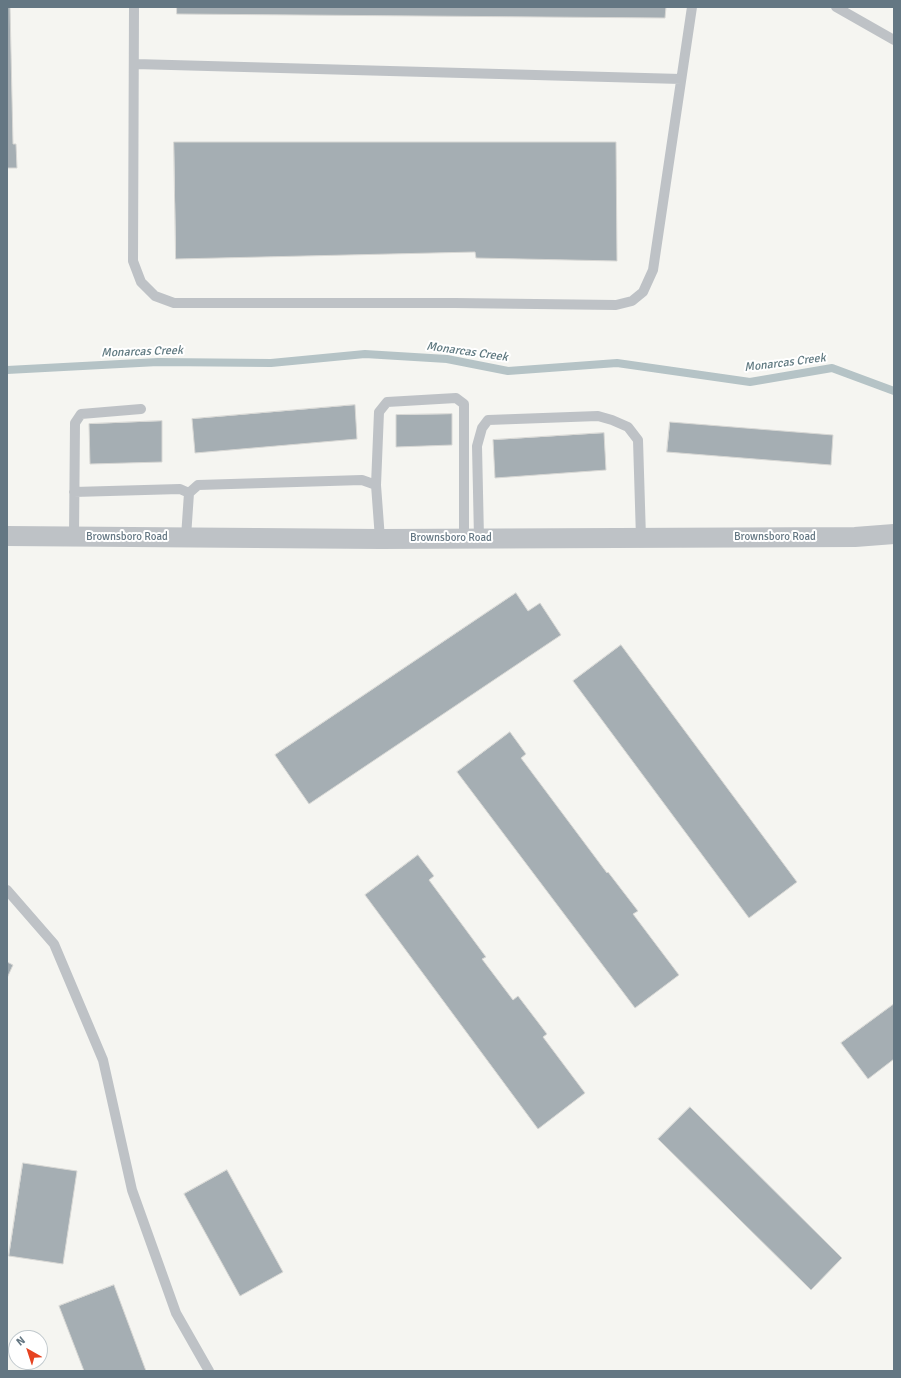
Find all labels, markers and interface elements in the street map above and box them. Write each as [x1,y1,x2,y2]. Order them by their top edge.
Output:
water label: Monarcas Creek [425,339,509,365]
water label: Monarcas Creek [101,343,183,361]
water label: Monarcas Creek [743,351,827,375]
street label: Brownsboro Road [86,530,168,544]
street label: Brownsboro Road [734,530,816,544]
street label: Brownsboro Road [410,531,492,545]
north arrow [8,1330,48,1370]
text: N [14,1334,28,1349]

